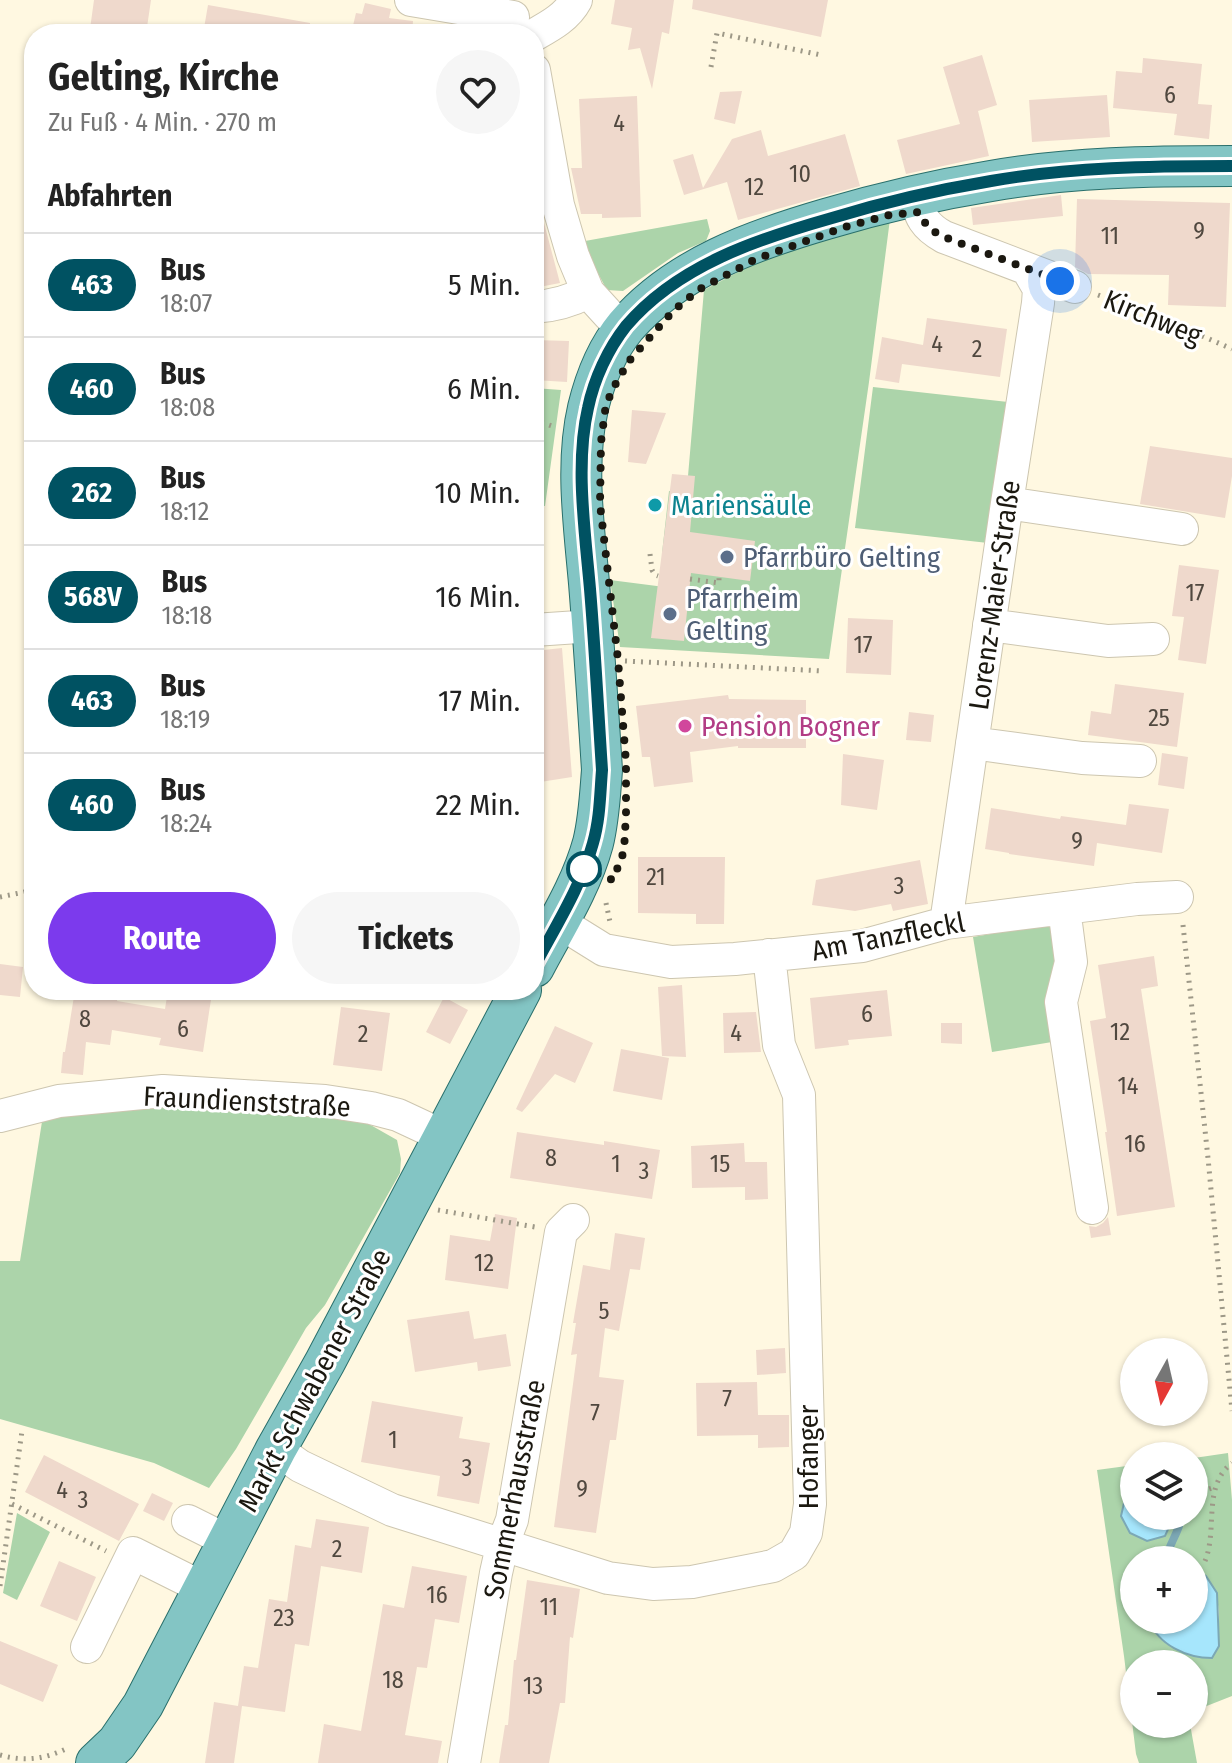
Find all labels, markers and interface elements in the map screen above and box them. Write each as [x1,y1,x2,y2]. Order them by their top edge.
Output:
button: heart [436,50,520,134]
text: Gelting, Kirche [48,54,279,100]
house number: 6 [1164,81,1176,109]
text: Zu Fuß · 4 Min. · 270 m [48,107,277,138]
house number: 4 [613,109,625,137]
house number: 10 [789,160,811,188]
house number: 12 [744,173,764,201]
text: Abfahrten [48,178,172,214]
house number: 9 [1193,217,1205,245]
house number: 11 [1101,222,1119,250]
text: Bus [160,252,205,288]
your location [1040,261,1080,301]
text: 5 Min. [448,267,520,303]
text: 463 [71,268,113,301]
street label: Kirchweg [1099,283,1207,352]
text: 18:07 [160,288,212,319]
house number: 4 [931,330,943,358]
house number: 2 [972,335,982,363]
text: Bus [160,356,205,392]
text: 6 Min. [447,371,520,407]
text: 460 [70,372,114,405]
text: 18:08 [160,392,215,423]
text: Bus [160,460,205,496]
text: 10 Min. [435,475,520,511]
text: 262 [72,476,112,509]
street label: Lorenz-Maier-Straße [962,478,1027,712]
place label: Mariensäule [671,489,811,522]
text: 18:12 [160,496,209,527]
marker: Mariensäule [646,496,664,514]
place label: Pfarrbüro Gelting [743,541,941,574]
marker: Pfarrbüro Gelting [718,548,736,566]
text: Bus [162,564,207,600]
text: 16 Min. [435,579,520,615]
house number: 17 [1185,579,1205,607]
text: 568V [64,580,122,613]
place label: Pfarrheim Gelting [686,582,799,647]
text: 18:18 [162,600,212,631]
marker: Pfarrheim Gelting [661,605,679,623]
house number: 17 [853,631,873,659]
text: Bus [160,668,205,704]
text: 17 Min. [438,683,520,719]
text: 463 [71,684,113,717]
text: 18:19 [160,704,210,735]
house number: 25 [1148,704,1170,732]
place label: Pension Bogner [701,710,880,743]
marker: Pension Bogner [676,717,694,735]
text: Bus [160,772,205,808]
text: 22 Min. [435,787,520,823]
text: 460 [70,788,114,821]
text: 18:24 [160,808,212,839]
house number: 9 [1071,827,1083,855]
unlabelled marker [567,852,601,886]
house number: 21 [646,863,666,891]
house number: 3 [894,872,904,900]
button: Route [48,892,276,984]
button: Tickets [292,892,520,984]
street label: Am Tanzfleckl [809,905,967,968]
house number: 6 [861,1000,873,1028]
house number: 8 [79,1005,91,1033]
house number: 6 [177,1015,189,1043]
house number: 12 [1110,1018,1130,1046]
house number: 4 [730,1019,742,1047]
house number: 2 [358,1020,368,1048]
house number: 14 [1118,1072,1138,1100]
street label: Fraundienststraße [142,1080,352,1123]
house number: 16 [1124,1130,1146,1158]
house number: 8 [545,1144,557,1172]
house number: 1 [611,1150,621,1178]
house number: 15 [710,1150,730,1178]
house number: 3 [639,1157,649,1185]
street label: Markt Schwabener Straße [231,1243,398,1517]
house number: 12 [474,1249,494,1277]
house number: 5 [598,1297,610,1325]
north arrow [1120,1338,1208,1426]
map controls [1120,1338,1208,1738]
street label: Sommerhausstraße [477,1377,552,1602]
house number: 7 [722,1385,732,1413]
house number: 7 [590,1399,600,1427]
street label: Hofanger [792,1405,825,1509]
house number: 1 [388,1426,398,1454]
button: layers [1120,1442,1208,1530]
house number: 3 [462,1454,472,1482]
house number: 9 [576,1475,588,1503]
house number: 4 [56,1476,68,1504]
house number: 3 [78,1486,88,1514]
house number: 2 [332,1535,342,1563]
button: + [1120,1546,1208,1634]
house number: 16 [426,1581,448,1609]
house number: 11 [540,1593,558,1621]
house number: 23 [273,1604,295,1632]
button: − [1120,1650,1208,1738]
house number: 18 [382,1666,404,1694]
house number: 13 [523,1672,543,1700]

